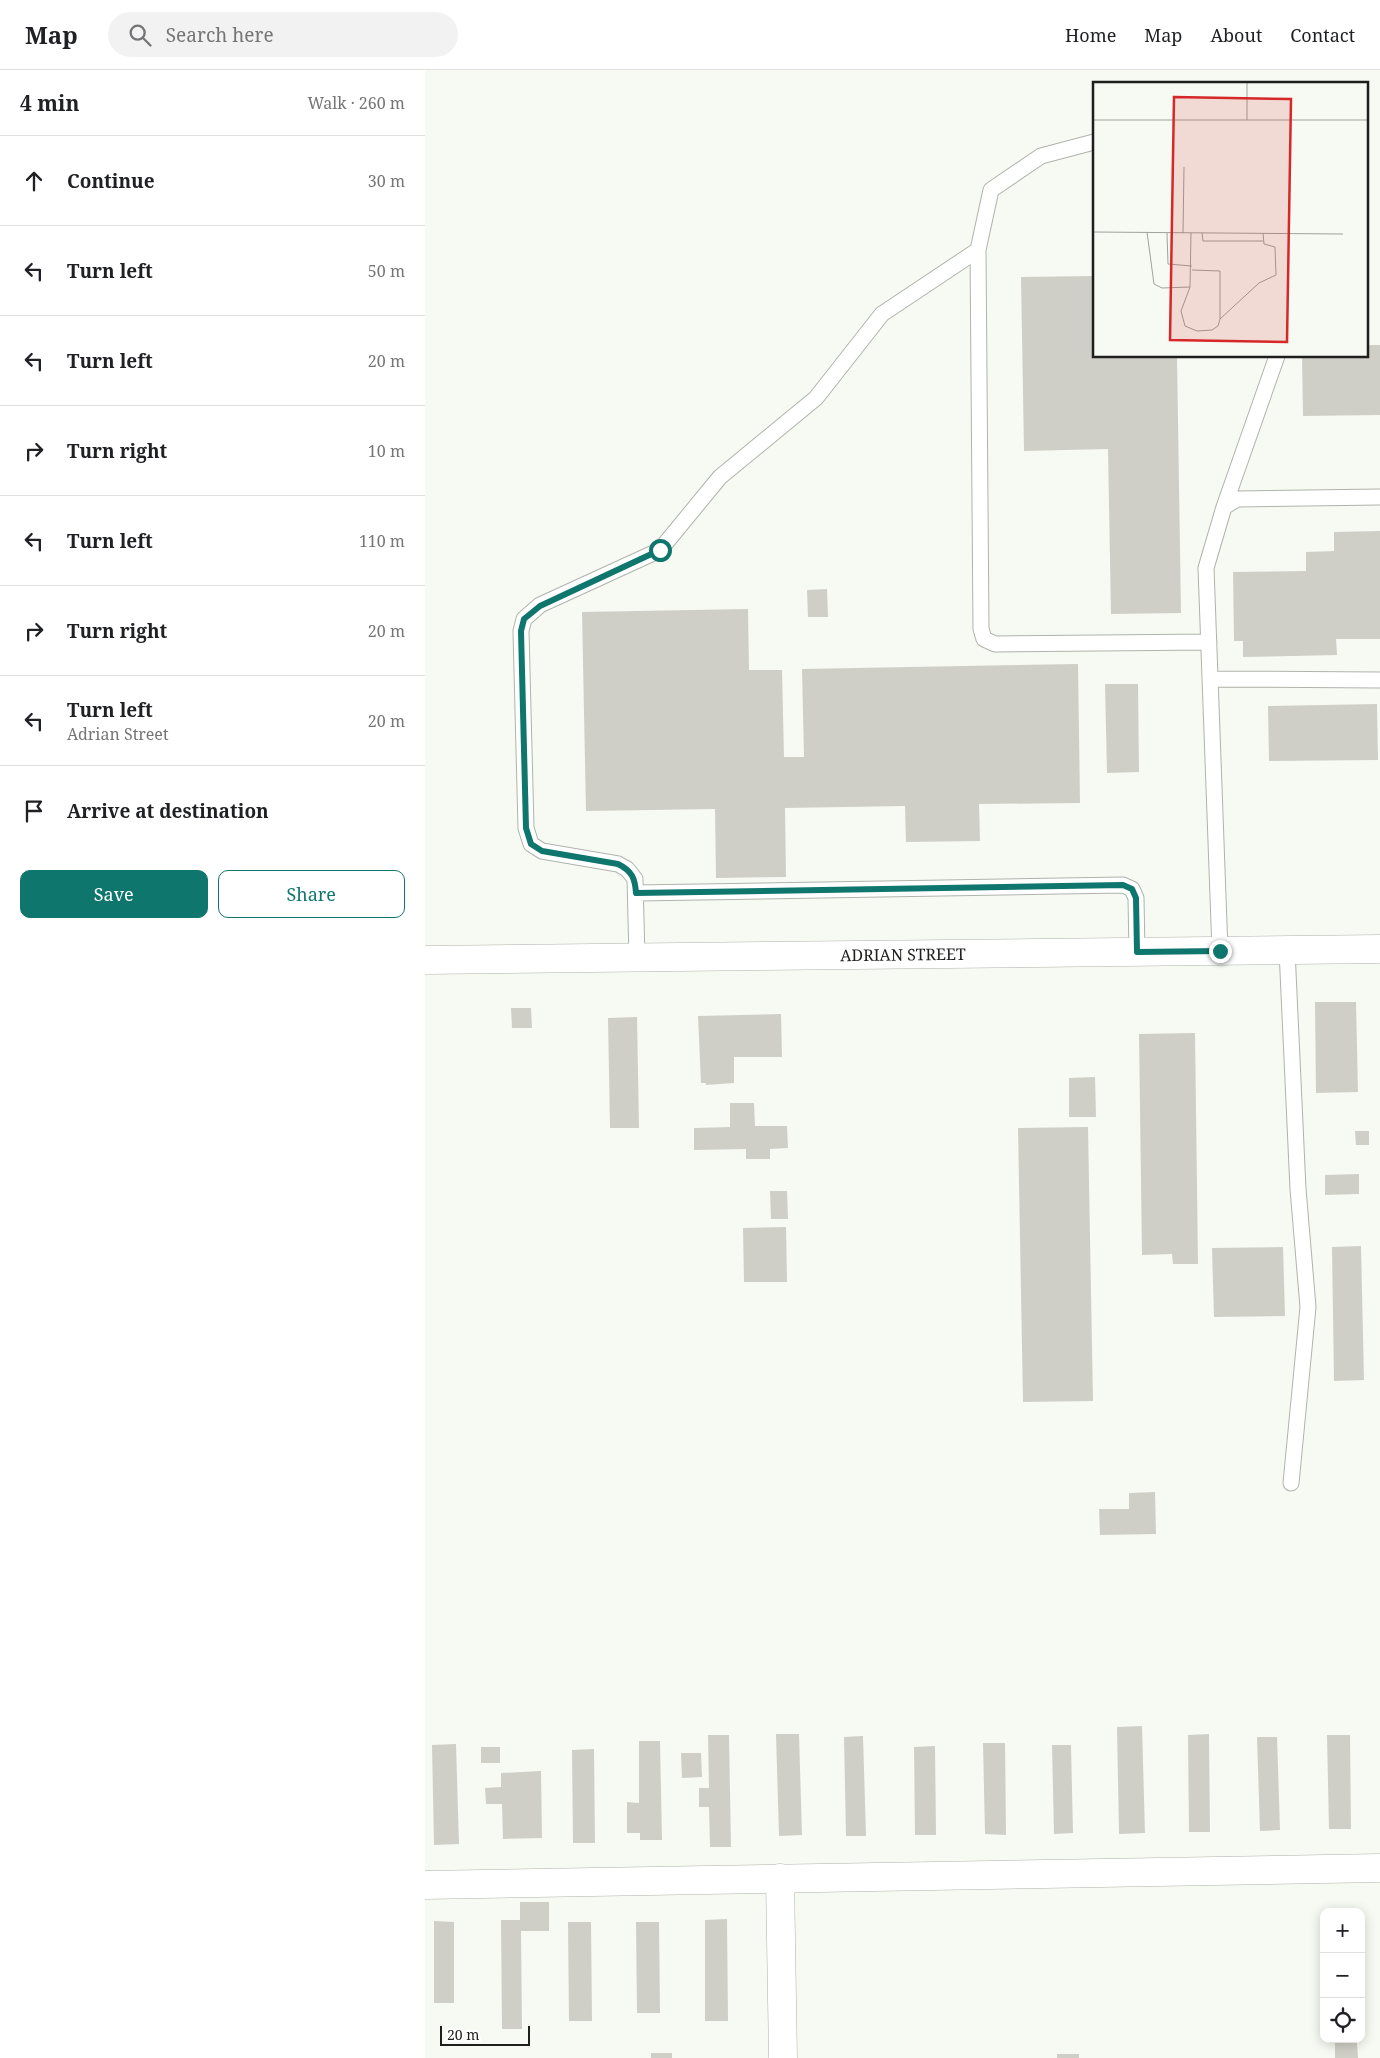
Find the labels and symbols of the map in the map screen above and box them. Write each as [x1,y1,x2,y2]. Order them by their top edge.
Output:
inset map [1093,82,1367,358]
route start [649,539,672,562]
route end [1209,940,1232,963]
street label: ADRIAN STREET [840,943,966,966]
scale bar [440,2023,530,2046]

